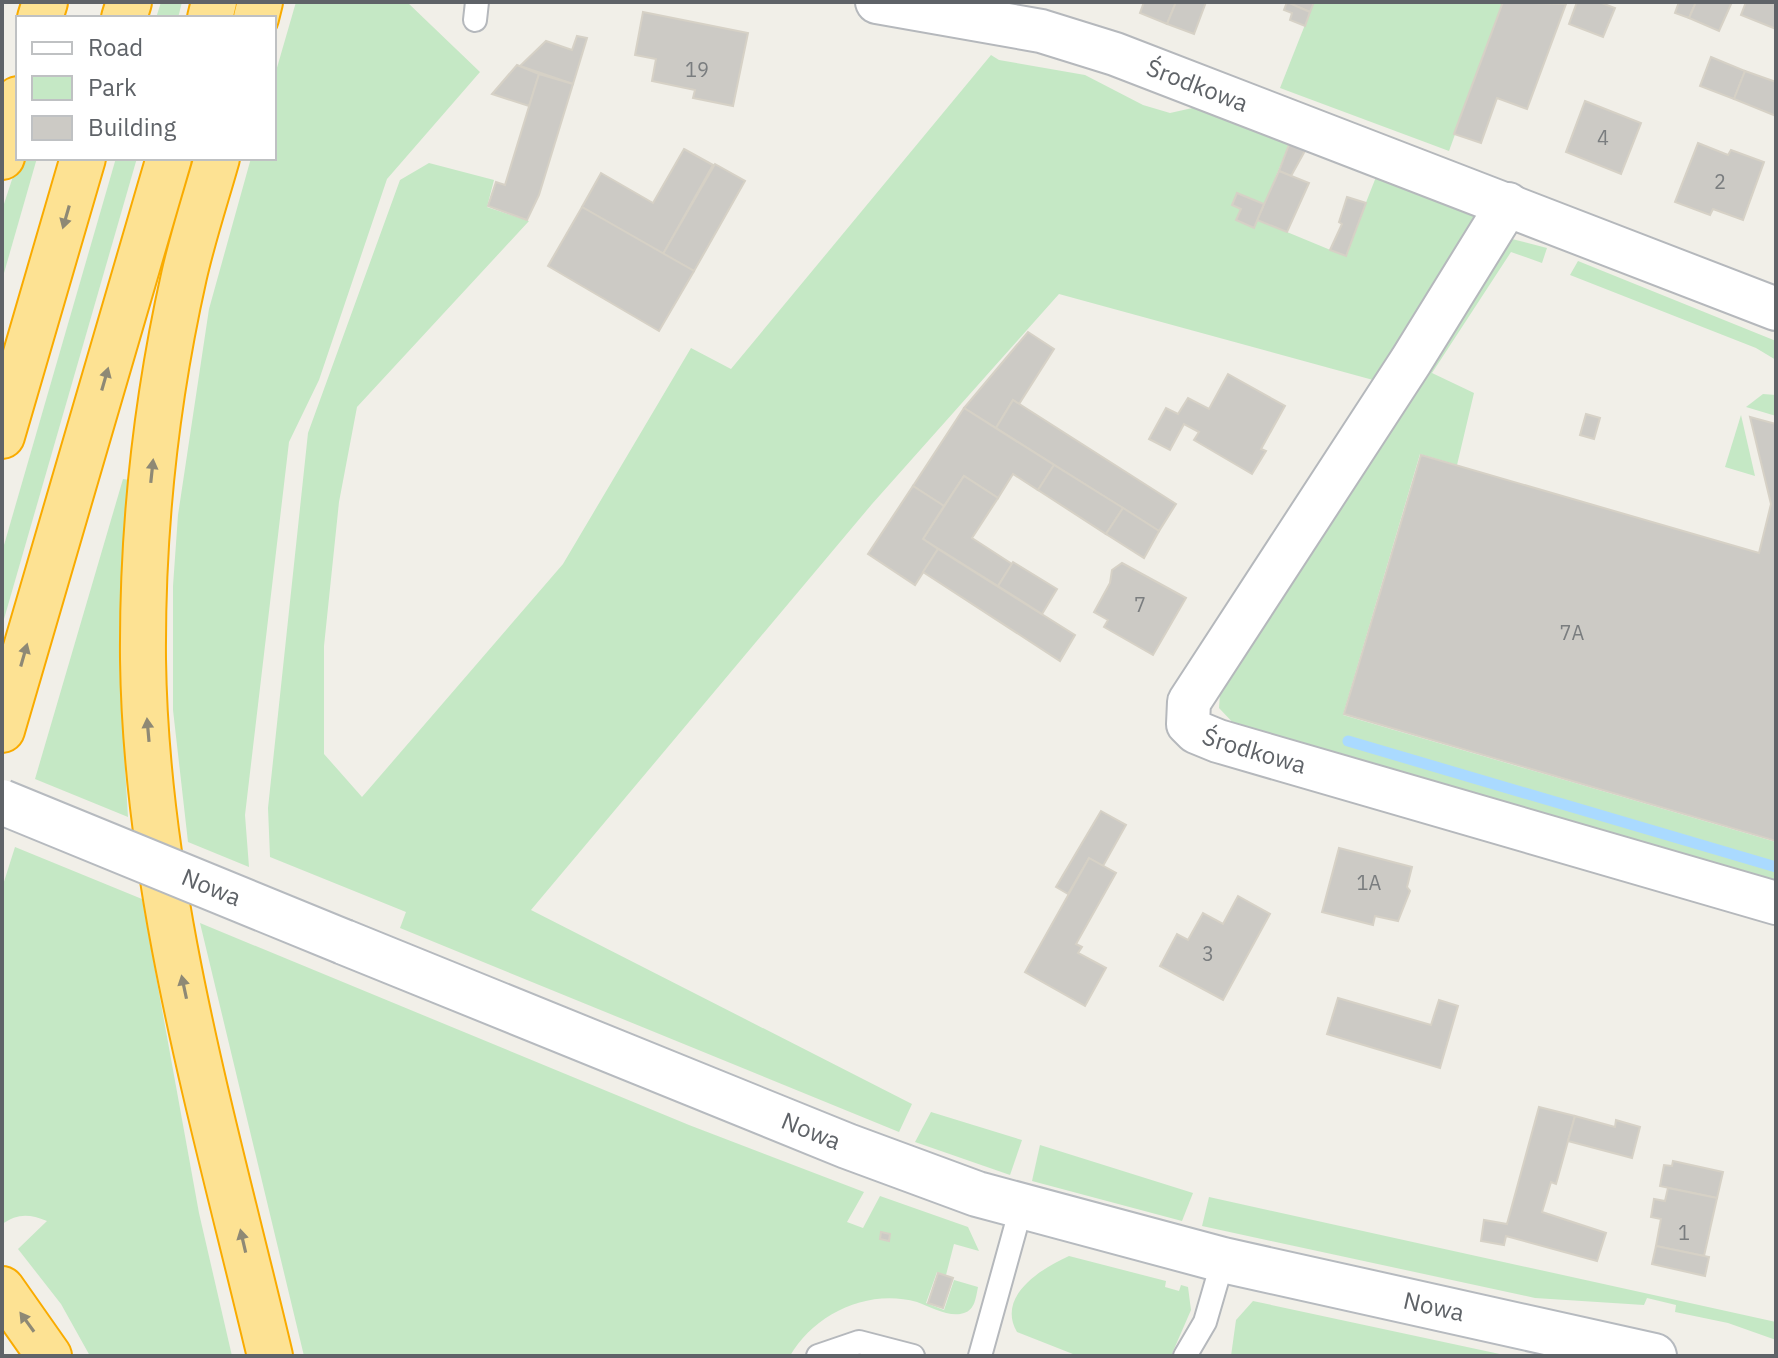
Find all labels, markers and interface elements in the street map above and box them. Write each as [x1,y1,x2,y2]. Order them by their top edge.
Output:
legend [16,16,276,160]
text: Road [88,31,143,63]
street label: Środkowa [1142,51,1253,119]
house number: 19 [685,56,709,83]
text: Park [88,71,137,103]
text: Building [88,111,176,143]
house number: 4 [1597,124,1609,151]
house number: 2 [1714,168,1726,195]
one-way arrow [59,205,72,229]
one-way arrow [99,366,112,390]
one-way arrow [145,458,158,483]
house number: 7 [1134,591,1146,618]
house number: 7A [1560,619,1585,646]
one-way arrow [18,643,31,667]
one-way arrow [141,717,154,742]
street label: Środkowa [1198,719,1310,781]
street label: Nowa [177,860,246,913]
house number: 1A [1357,869,1382,896]
house number: 3 [1202,940,1214,967]
one-way arrow [178,975,190,1000]
street label: Nowa [777,1104,846,1157]
house number: 1 [1678,1219,1690,1246]
one-way arrow [236,1228,249,1253]
street label: Nowa [1401,1284,1468,1328]
one-way arrow [20,1311,35,1332]

